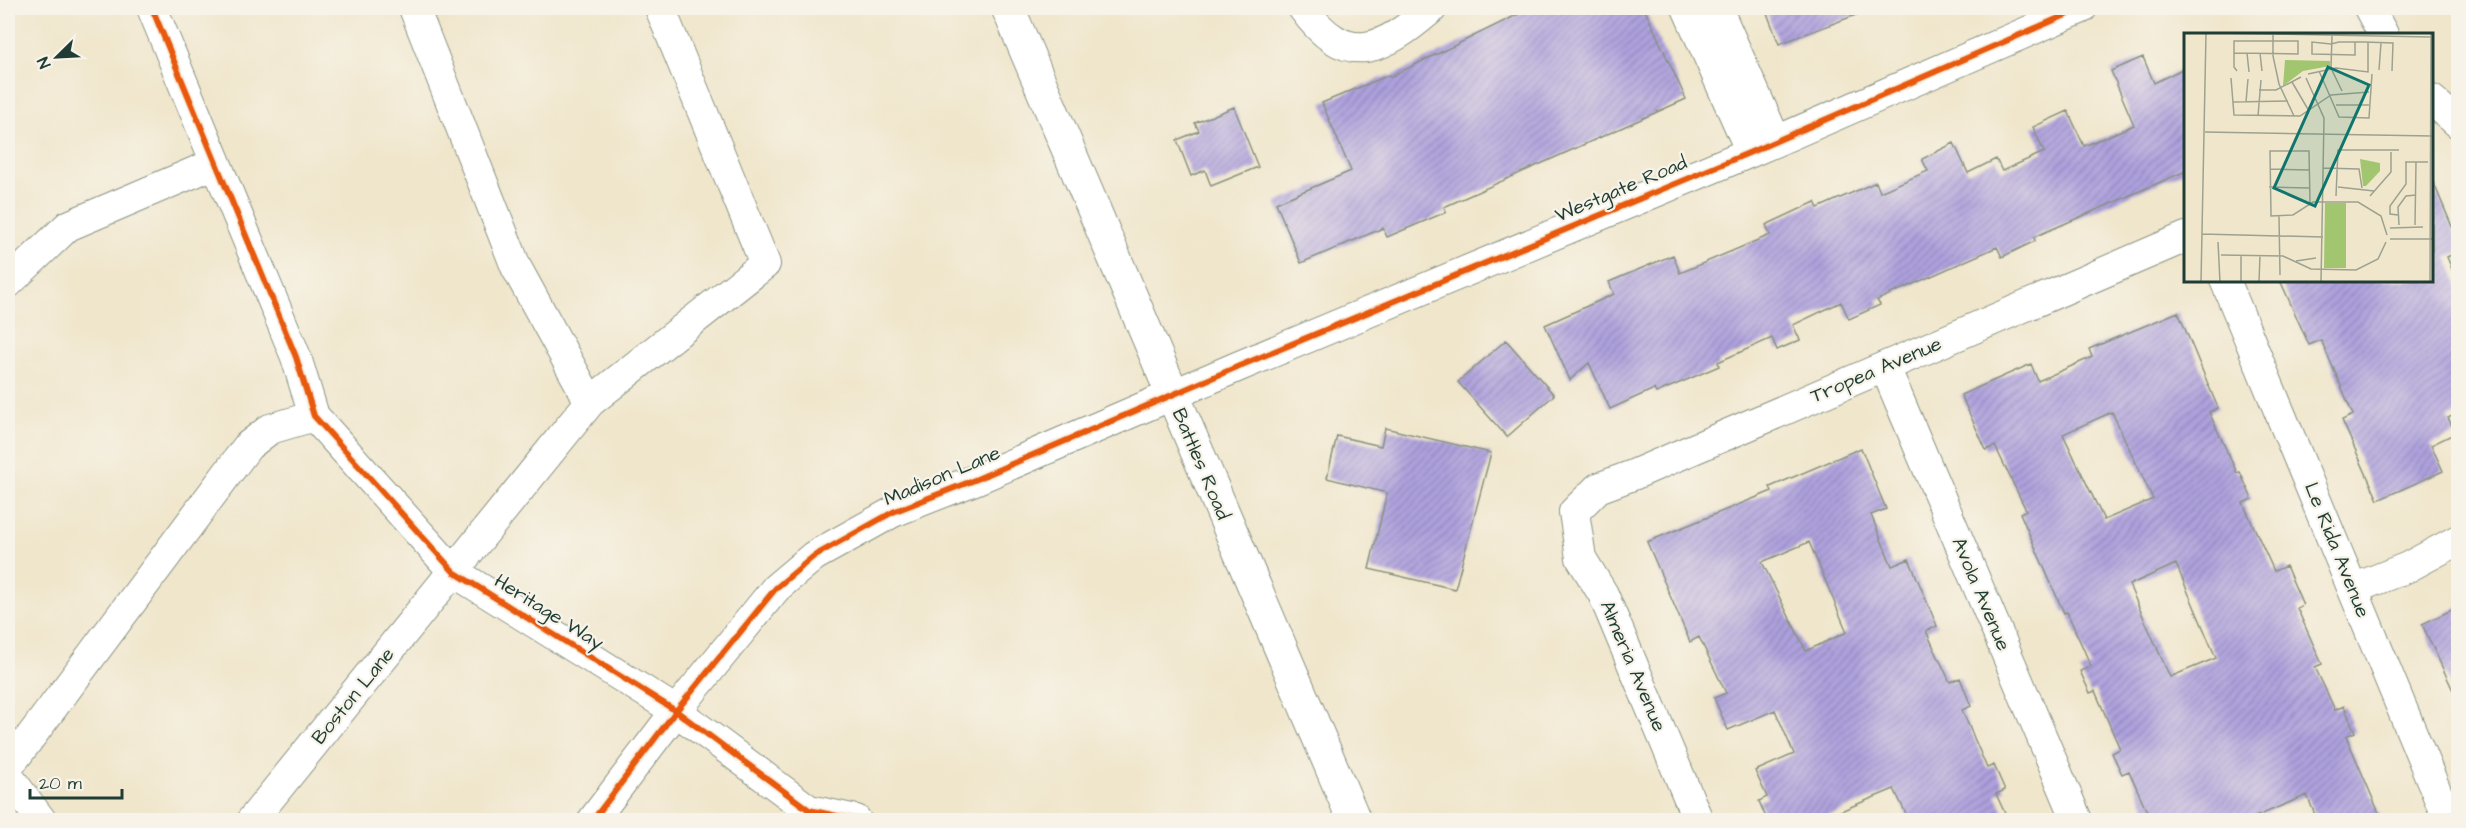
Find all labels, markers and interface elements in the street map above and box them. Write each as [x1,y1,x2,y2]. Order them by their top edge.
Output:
north arrow [27,27,87,87]
inset map [2184,33,2433,282]
text: N [32,54,56,72]
street label: Westgate Road [1551,149,1692,230]
street label: Tropea Avenue [1806,330,1946,410]
street label: Battles Road [1165,404,1237,524]
street label: Madison Lane [879,439,1005,513]
street label: Le Rida Avenue [2297,478,2377,622]
street label: Avola Avenue [1945,533,2018,655]
street label: Heritage Way [488,567,609,658]
street label: Almeria Avenue [1593,596,1673,736]
street label: Boston Lane [305,641,401,751]
scale bar [30,762,122,800]
text: 20 m [39,771,82,796]

